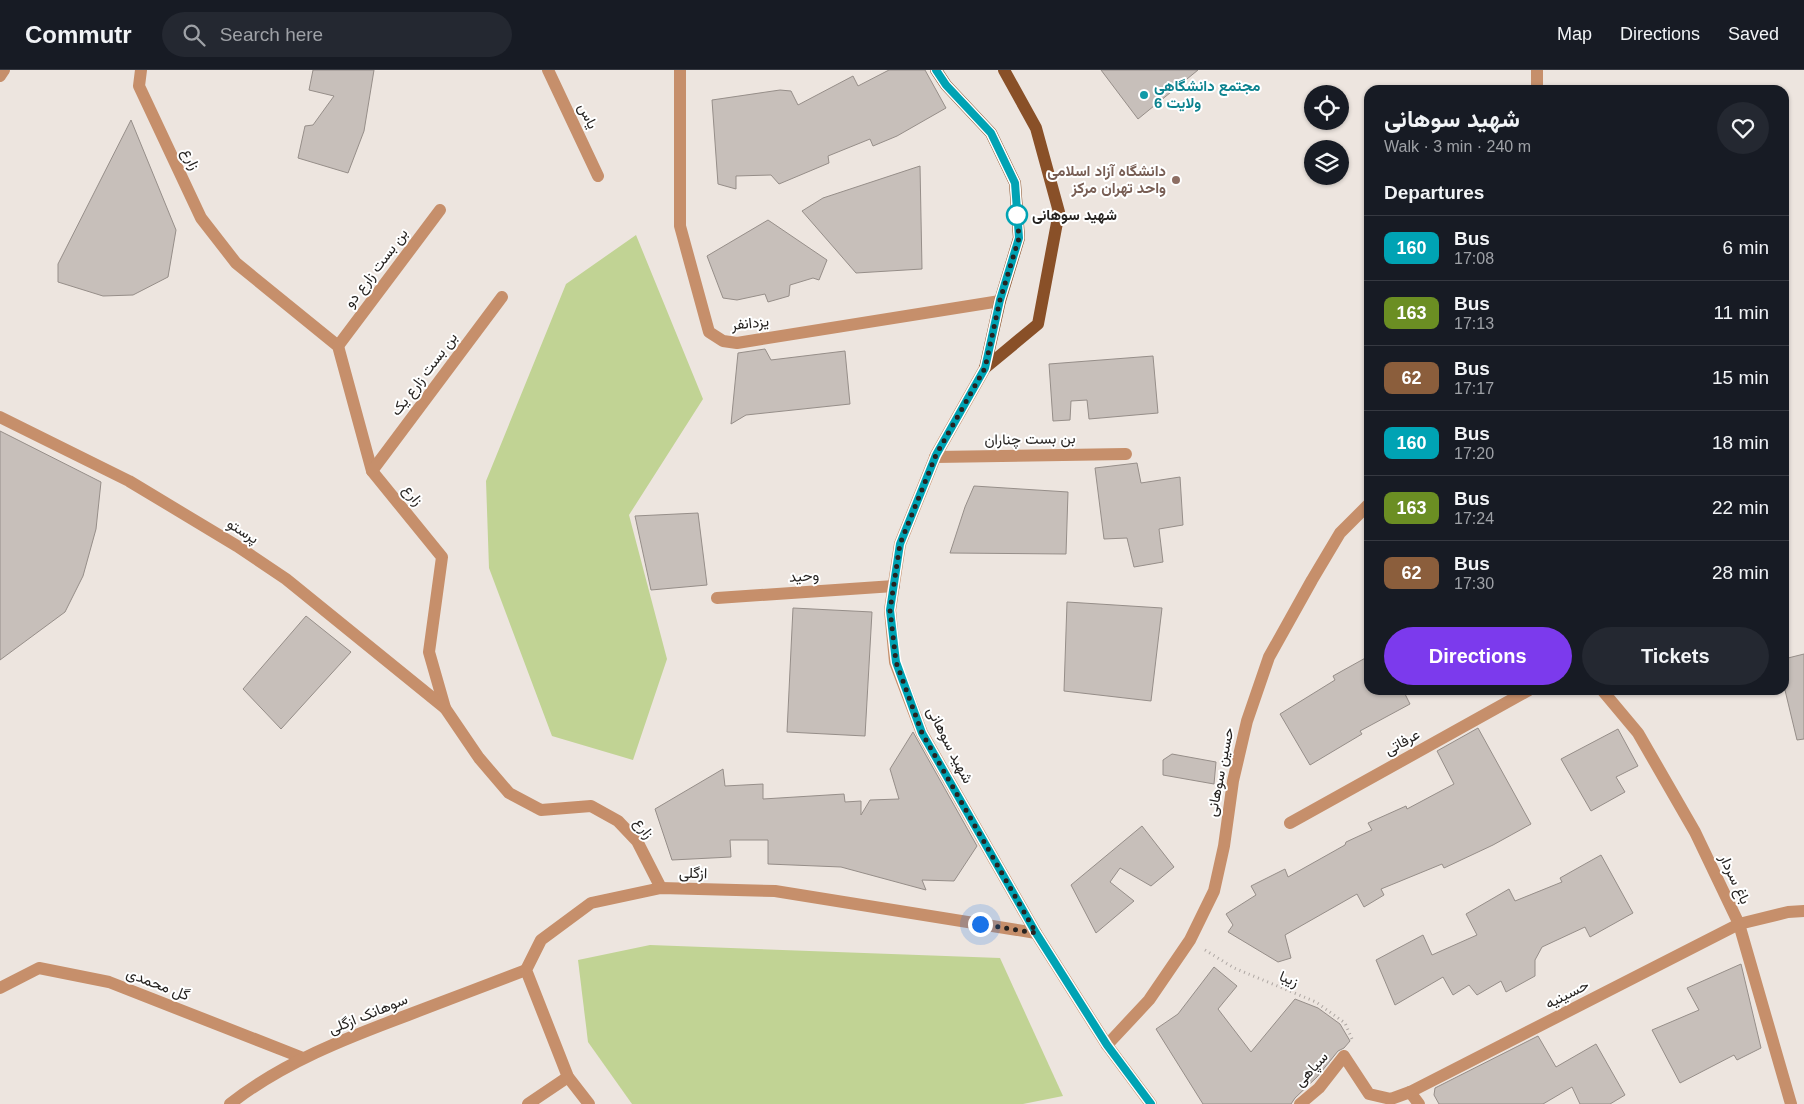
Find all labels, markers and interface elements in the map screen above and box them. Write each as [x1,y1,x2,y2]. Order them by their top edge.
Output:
search box [162,12,512,57]
text: Commutr [25,21,132,48]
icon: search [180,21,208,49]
text: Search here [220,24,323,45]
text: Map [1557,24,1592,44]
text: Directions [1620,24,1700,44]
text: Saved [1728,24,1779,44]
place label: مجتمع دانشگاهی ولایت 6 [1154,77,1260,112]
map controls [1304,85,1349,185]
button: locate [1304,85,1349,130]
marker: مجتمع دانشگاهی ولایت 6 [1138,89,1150,101]
street label: یاس [573,100,602,132]
button: heart [1717,102,1769,154]
text: شهید سوهانی [1384,105,1520,132]
text: Walk · 3 min · 240 m [1384,138,1531,155]
button: layers [1304,140,1349,185]
street label: زارع [176,145,204,174]
place label: دانشگاه آزاد اسلامی واحد تهران مرکز [1047,162,1166,197]
marker: دانشگاه آزاد اسلامی واحد تهران مرکز [1170,174,1182,186]
text: Departures [1384,182,1484,203]
marker: شهید سوهانی [1006,204,1028,226]
place label: شهید سوهانی [1032,206,1117,224]
street label: بن بست زارع دو [340,225,413,312]
text: Bus [1454,228,1490,249]
text: 6 min [1723,237,1769,258]
text: 160 [1396,238,1427,258]
text: 17:08 [1454,250,1494,267]
text: Bus [1454,293,1490,314]
text: 11 min [1713,302,1769,323]
text: 163 [1396,303,1427,323]
street label: یزدانفر [729,312,770,334]
text: 17:13 [1454,315,1494,332]
street label: بن بست زارع یک [387,329,463,420]
text: Bus [1454,358,1490,379]
text: 15 min [1712,367,1769,388]
text: 62 [1401,368,1422,388]
text: 17:17 [1454,380,1494,397]
text: Bus [1454,423,1490,444]
street label: بن بست چناران [984,429,1076,450]
text: 18 min [1712,432,1769,453]
text: 160 [1396,433,1427,453]
text: 17:20 [1454,445,1494,462]
street label: زارع [398,481,427,510]
text: Bus [1454,488,1490,509]
text: 22 min [1712,497,1769,518]
text: 163 [1396,498,1427,518]
text: 17:24 [1454,510,1494,527]
street label: پرستو [223,514,262,548]
text: Bus [1454,553,1490,574]
text: 28 min [1712,562,1769,583]
text: 62 [1401,563,1422,583]
street label: وحید [788,566,820,586]
text: 17:30 [1454,575,1494,592]
button: Directions [1384,627,1572,685]
button: Tickets [1582,627,1769,685]
street label: شهید سوهانی [922,704,977,787]
street label: عرفاتی [1381,725,1423,760]
street label: حسین سوهانی [1203,726,1238,818]
street label: زارع [629,814,658,843]
street label: باغ سردار [1713,850,1754,908]
street label: ازگلی [679,864,707,883]
your location [968,912,993,937]
street label: گل محمدی [123,964,192,1005]
street label: زیبا [1277,967,1301,991]
street label: حسینیه [1542,975,1592,1013]
street label: سوهانک ازگلی [326,990,411,1039]
street label: سپاهی [1290,1048,1333,1091]

